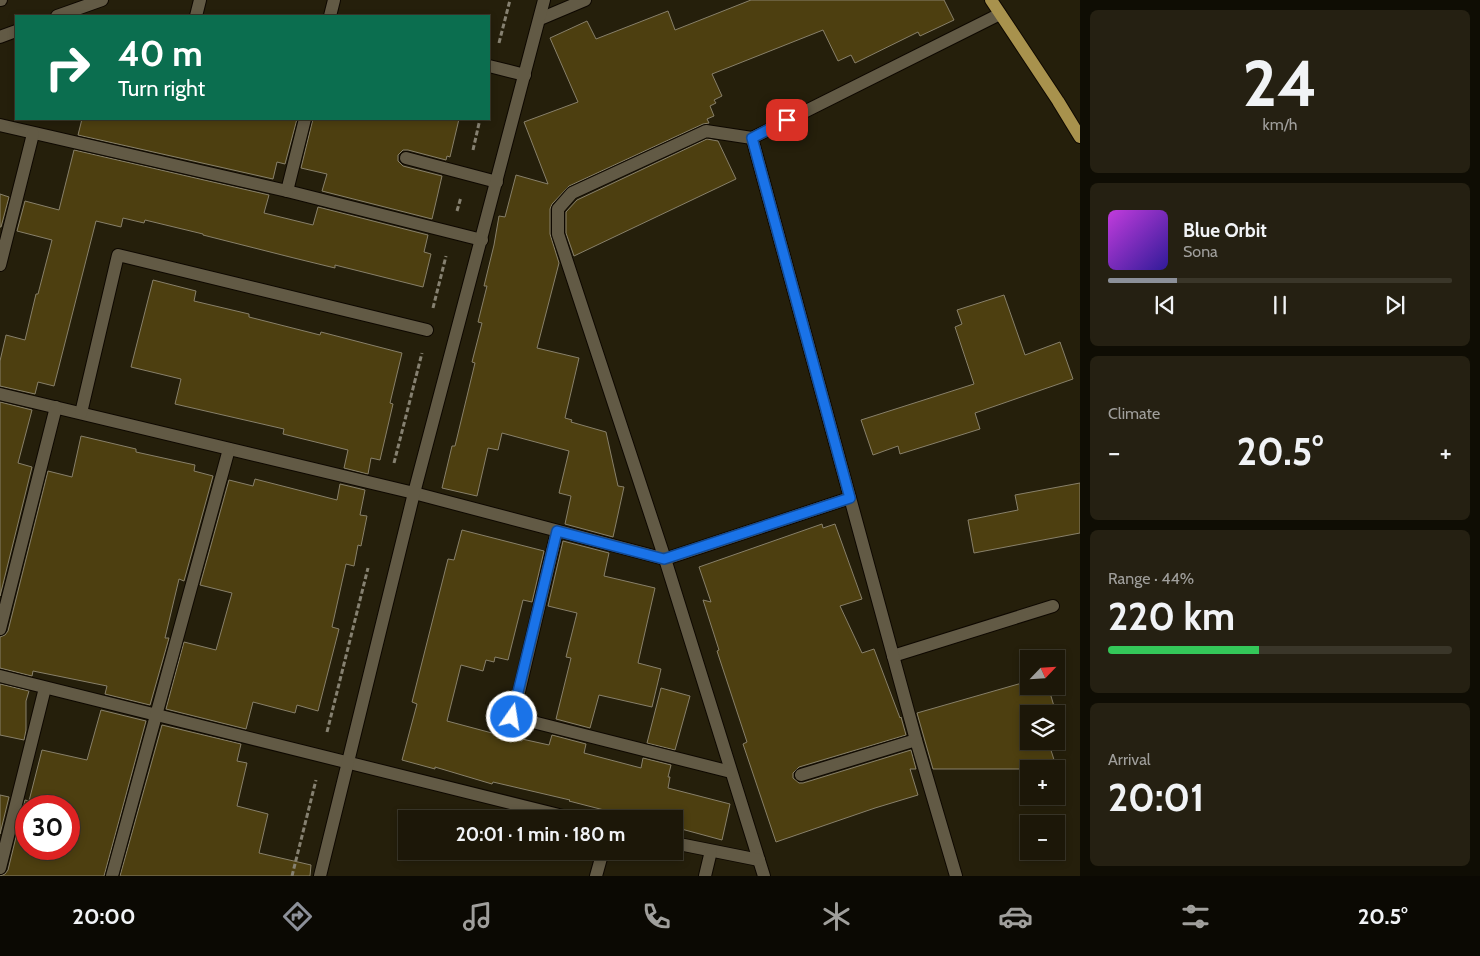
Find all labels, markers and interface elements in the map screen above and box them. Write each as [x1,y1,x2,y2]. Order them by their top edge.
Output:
text: 40 m [118,32,203,75]
icon: right [35,35,100,100]
text: 24 [1243,43,1317,122]
text: Turn right [118,75,205,102]
pin [766,99,808,141]
icon: arrive [773,106,801,134]
text: km/h [1262,115,1298,134]
text: Blue Orbit [1183,219,1267,242]
text: Sona [1183,242,1218,261]
icon: previous [1151,291,1179,319]
icon: pause [1266,291,1294,319]
icon: next [1381,291,1409,319]
text: Climate [1108,404,1160,423]
text: 20.5° [1237,428,1323,475]
text: − [1108,435,1120,469]
text: + [1440,435,1452,469]
text: Range · 44% [1108,569,1194,588]
text: 220 km [1108,593,1235,640]
north arrow [1020,650,1065,695]
map controls [1020,650,1065,860]
position arrow [485,690,537,742]
button: layers [1020,705,1065,750]
text: Arrival [1108,750,1151,769]
button: + [1020,760,1065,805]
text: 20:01 [1108,774,1204,821]
speed limit sign: 30 [15,795,80,860]
button: − [1020,815,1065,860]
text: 20:01 · 1 min · 180 m [456,823,625,846]
icon: directions [280,899,315,934]
icon: music [460,899,495,934]
icon: phone [639,899,674,934]
icon: climate [819,899,854,934]
icon: car [998,899,1033,934]
icon: filters [1178,899,1213,934]
text: 20:00 [72,903,135,930]
text: 20.5° [1358,903,1408,930]

